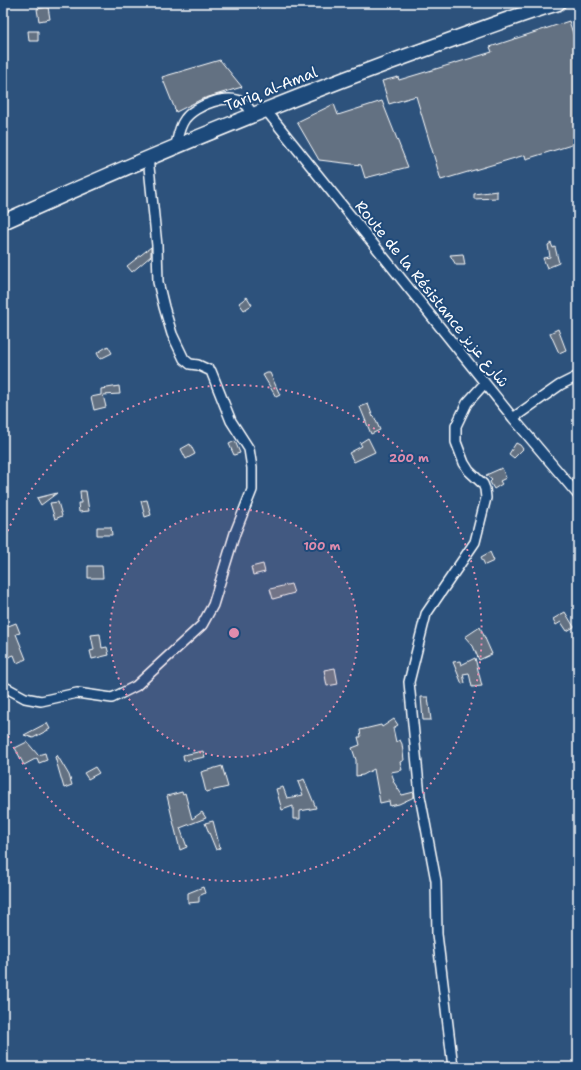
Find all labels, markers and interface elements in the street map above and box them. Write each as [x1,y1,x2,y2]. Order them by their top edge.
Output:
street label: Tariq al-Amal [222,62,321,116]
street label: Route de la Résistance شارع عزيز [350,197,514,391]
text: 200 m [389,450,429,466]
text: 100 m [304,538,341,554]
centre of rings [227,626,241,640]

